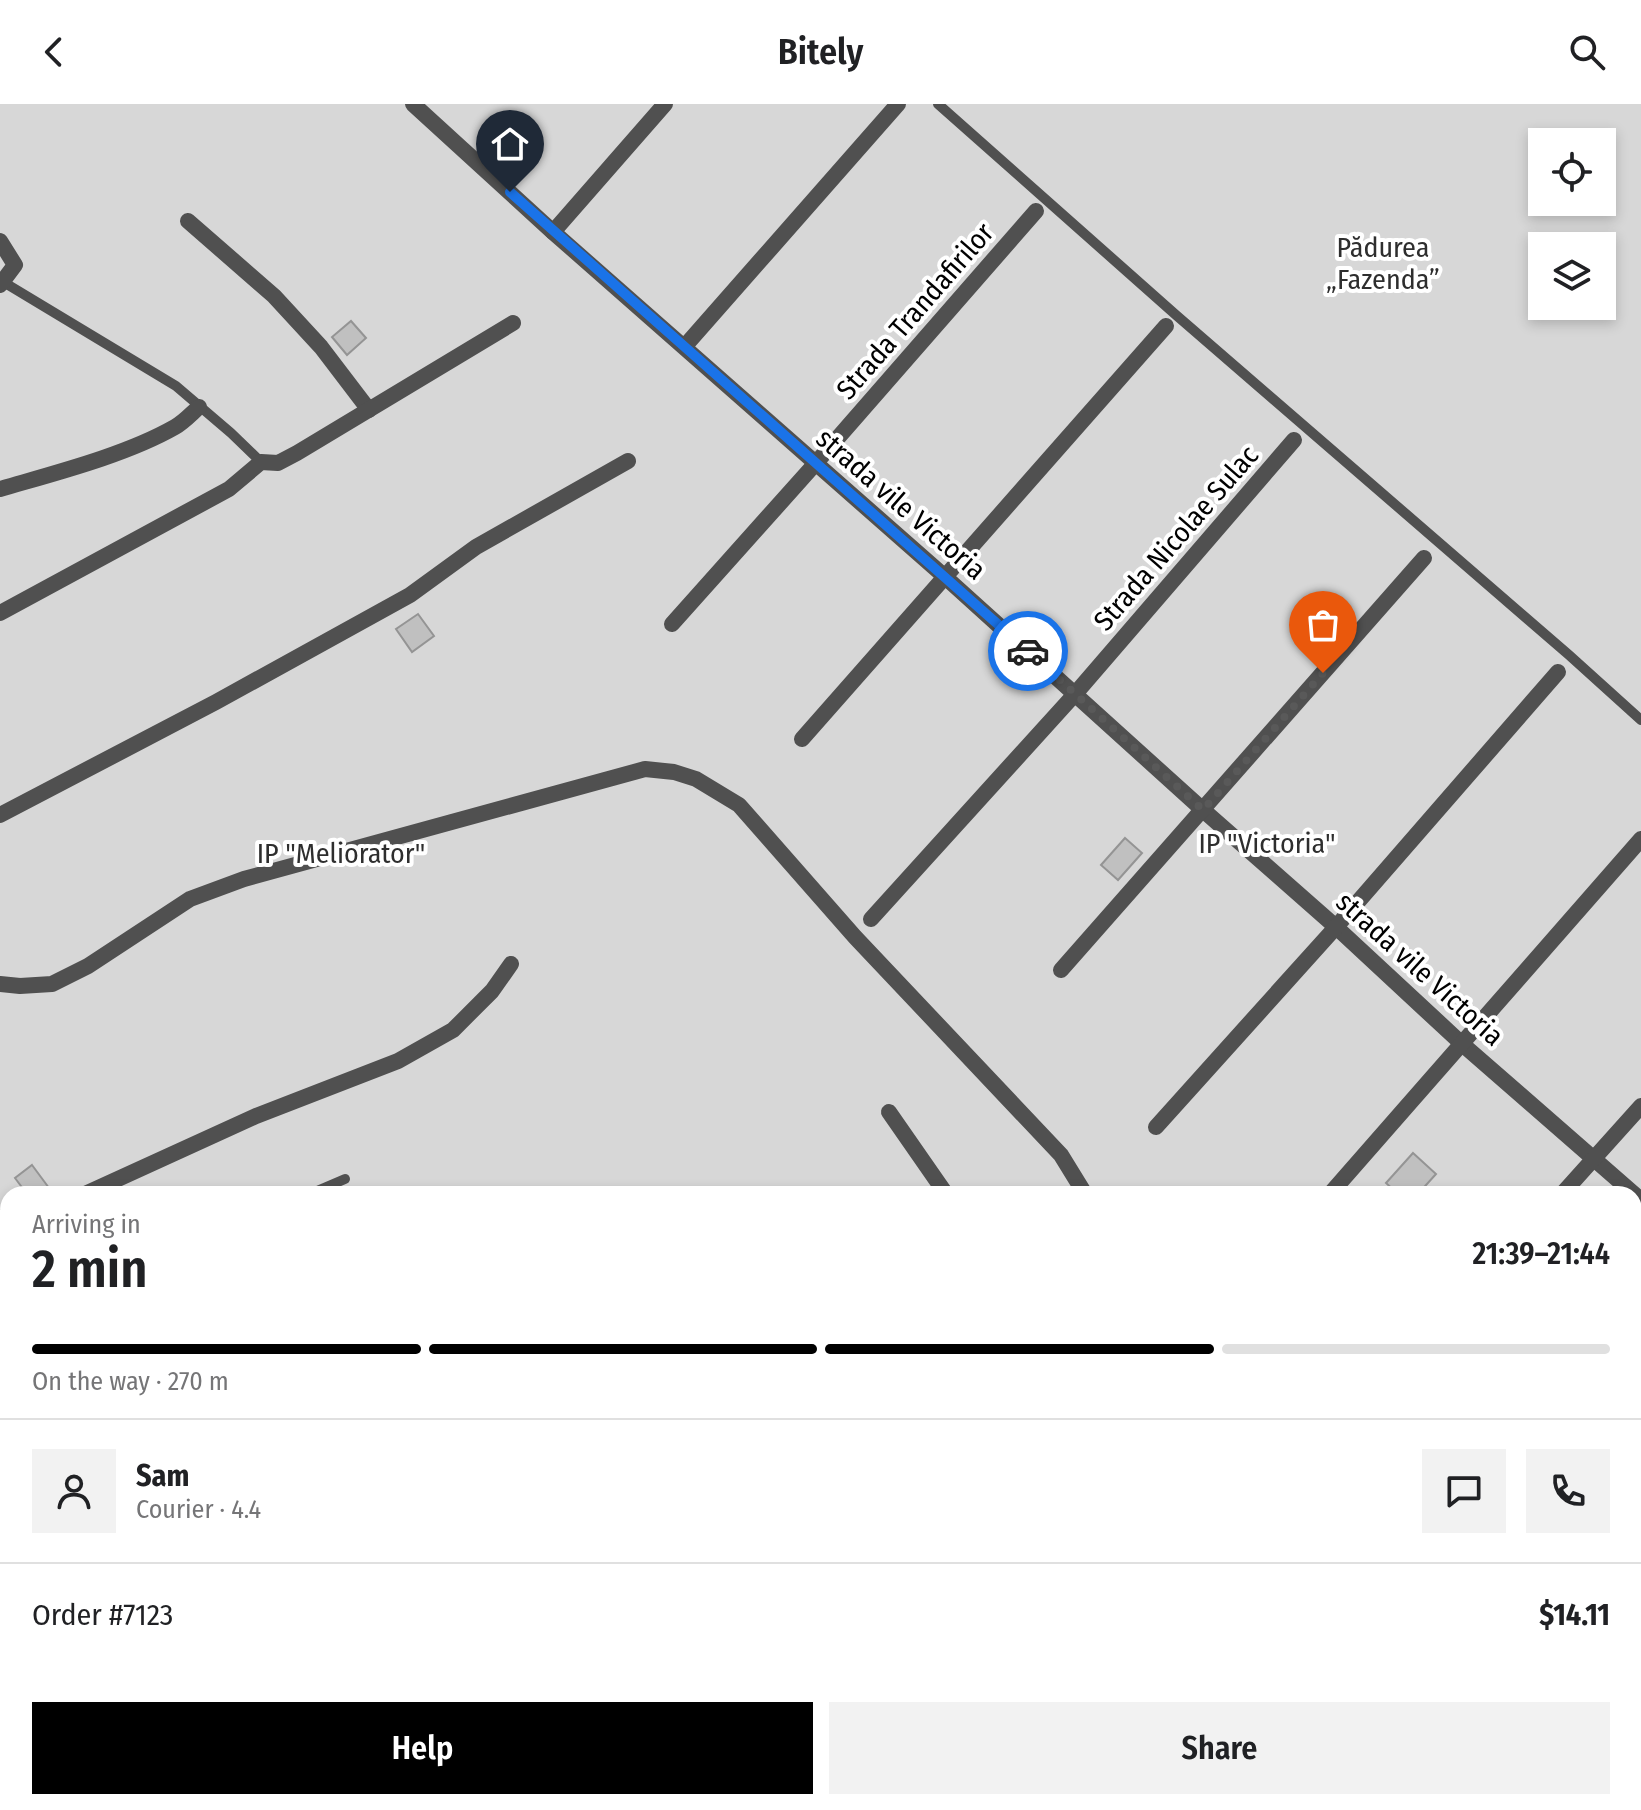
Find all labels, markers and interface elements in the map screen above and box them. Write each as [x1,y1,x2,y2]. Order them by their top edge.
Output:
icon: back [32,30,76,74]
text: Bitely [778,30,863,74]
icon: search [1565,30,1609,74]
pin [476,110,544,192]
icon: home [488,122,532,166]
map controls [1528,128,1616,320]
button: locate [1528,128,1616,216]
street label: Strada Trandafirilor [830,216,1001,406]
park label: Pădurea „Fazenda” [1326,231,1440,296]
button: layers [1528,232,1616,320]
street label: strada vile Victoria [810,422,992,586]
street label: Strada Nicolae Sulac [1087,439,1265,637]
pin [1289,591,1357,673]
icon: bag [1301,603,1345,647]
courier [988,611,1068,691]
icon: car [1006,629,1050,673]
park label: IP "Victoria" [1198,827,1336,860]
park label: IP "Meliorator" [257,837,425,870]
street label: strada vile Victoria [1330,885,1510,1053]
text: Arriving in [32,1209,141,1240]
text: 21:39–21:44 [1473,1236,1610,1272]
text: 2 min [32,1238,148,1301]
text: On the way · 270 m [32,1366,229,1397]
button: person [32,1449,116,1533]
button: chat [1422,1449,1506,1533]
button: phone [1526,1449,1610,1533]
text: Sam [136,1458,189,1494]
text: Courier · 4.4 [136,1494,261,1525]
text: Order #7123 [32,1597,173,1633]
text: $14.11 [1539,1597,1610,1633]
button: Help [32,1702,813,1794]
button: Share [829,1702,1610,1794]

